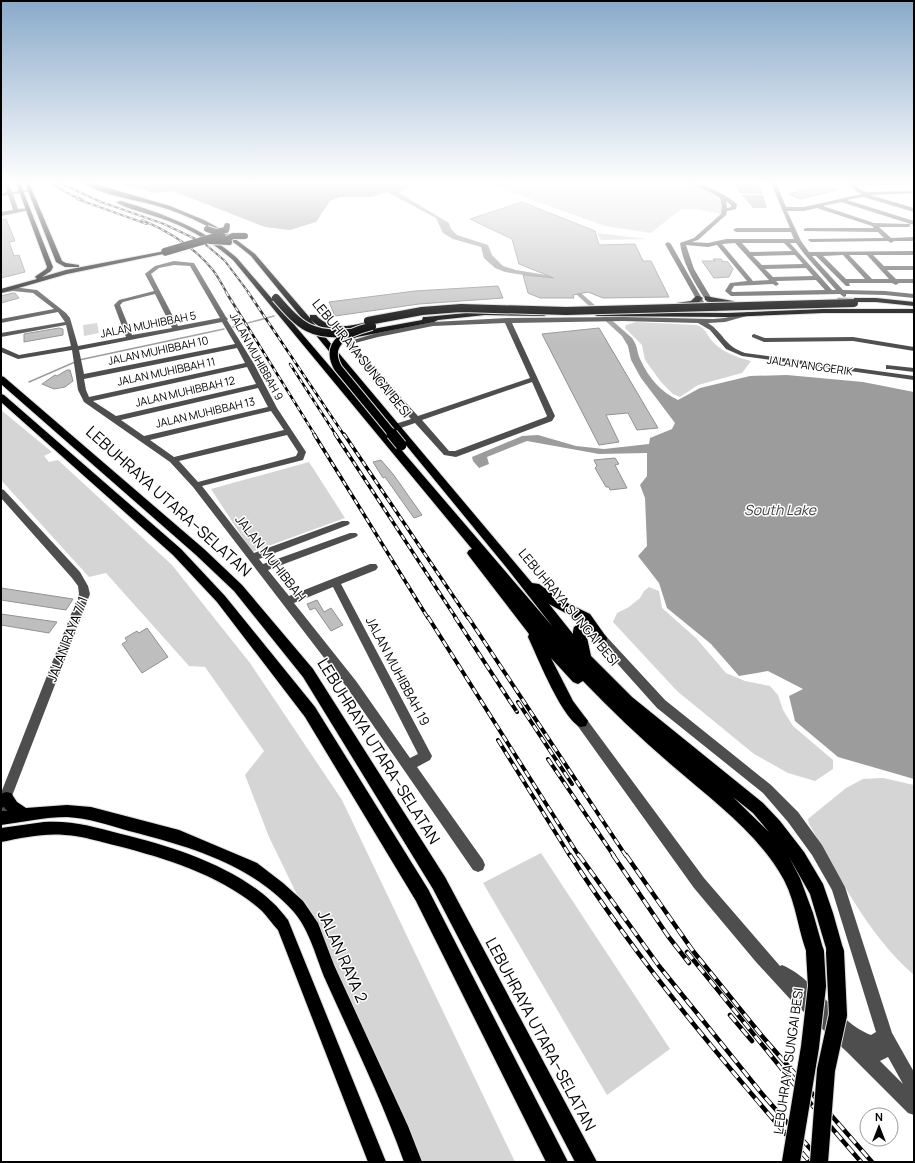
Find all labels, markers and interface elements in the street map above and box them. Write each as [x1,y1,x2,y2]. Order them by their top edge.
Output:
street label: LEBUHRAYA SUNGAI BESI [309,295,415,421]
street label: JALAN MUHIBBAH 5 [99,307,197,341]
street label: JALAN MUHIBBAH 9 [227,309,287,403]
street label: JALAN MUHIBBAH 10 [106,332,210,368]
street label: JALAN ANGGERIK [766,352,854,379]
street label: JALAN MUHIBBAH 11 [116,353,216,389]
street label: JALAN MUHIBBAH 12 [134,372,236,410]
street label: JALAN MUHIBBAH 13 [154,393,256,431]
street label: LEBUHRAYA UTARA–SELATAN [81,421,257,581]
water label: South Lake [744,500,817,519]
street label: JALAN MUHIBBAH [231,511,311,605]
street label: LEBUHRAYA SUNGAI BESI [515,545,623,669]
street label: JALAN RAYA 7/1 [43,594,91,684]
street label: JALAN MUHIBBAH 19 [362,613,434,729]
street label: LEBUHRAYA UTARA–SELATAN [313,654,445,848]
street label: JALAN RAYA 2 [313,906,373,1006]
street label: LEBUHRAYA UTARA–SELATAN [481,934,601,1134]
street label: LEBUHRAYA SUNGAI BESI [769,987,807,1135]
north arrow [859,1107,899,1147]
text: N [875,1109,883,1124]

